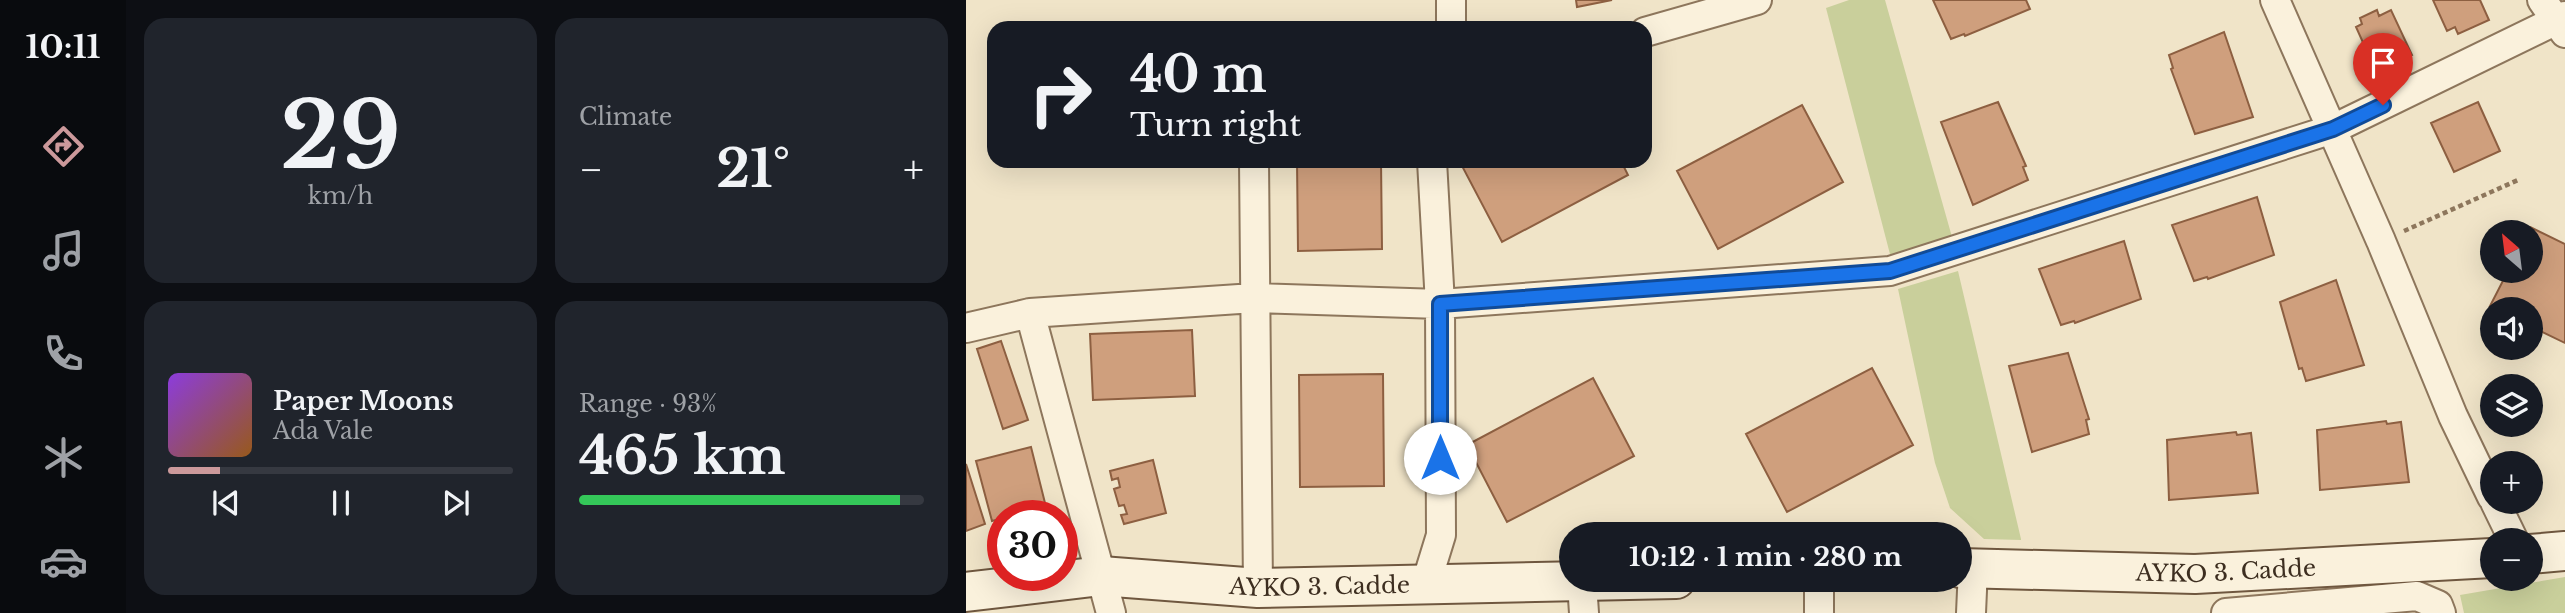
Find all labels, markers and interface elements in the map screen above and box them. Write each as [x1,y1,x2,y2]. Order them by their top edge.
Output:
text: 10:11 [25,27,101,67]
pin [2353,33,2413,105]
text: 40 m [1130,44,1267,105]
icon: arrive [2364,44,2402,82]
icon: right [1015,49,1106,140]
text: 29 [280,80,401,193]
text: Climate [579,103,672,131]
text: Turn right [1130,105,1301,145]
icon: directions [39,122,88,171]
text: 21° [716,137,790,201]
text: − [579,146,603,193]
text: + [903,146,924,193]
text: km/h [308,182,373,210]
north arrow [2480,220,2543,284]
map controls [2480,220,2543,591]
icon: music [39,226,88,275]
button: sound [2480,297,2543,360]
icon: phone [39,329,88,378]
button: layers [2480,374,2543,437]
text: Paper Moons [273,385,454,417]
text: Range · 93% [579,390,717,418]
text: Ada Vale [273,417,373,445]
position arrow [1403,421,1477,495]
text: 465 km [579,424,785,488]
icon: climate [39,433,88,482]
button: + [2480,451,2543,514]
icon: previous [207,484,245,522]
icon: pause [322,484,360,522]
icon: next [437,484,475,522]
speed limit sign: 30 [987,500,1078,591]
button: − [2480,528,2543,591]
icon: car [39,537,88,586]
text: 10:12 · 1 min · 280 m [1629,541,1902,573]
street label: AYKO 3. Cadde [2134,553,2317,588]
street label: AYKO 3. Cadde [1227,571,1410,602]

